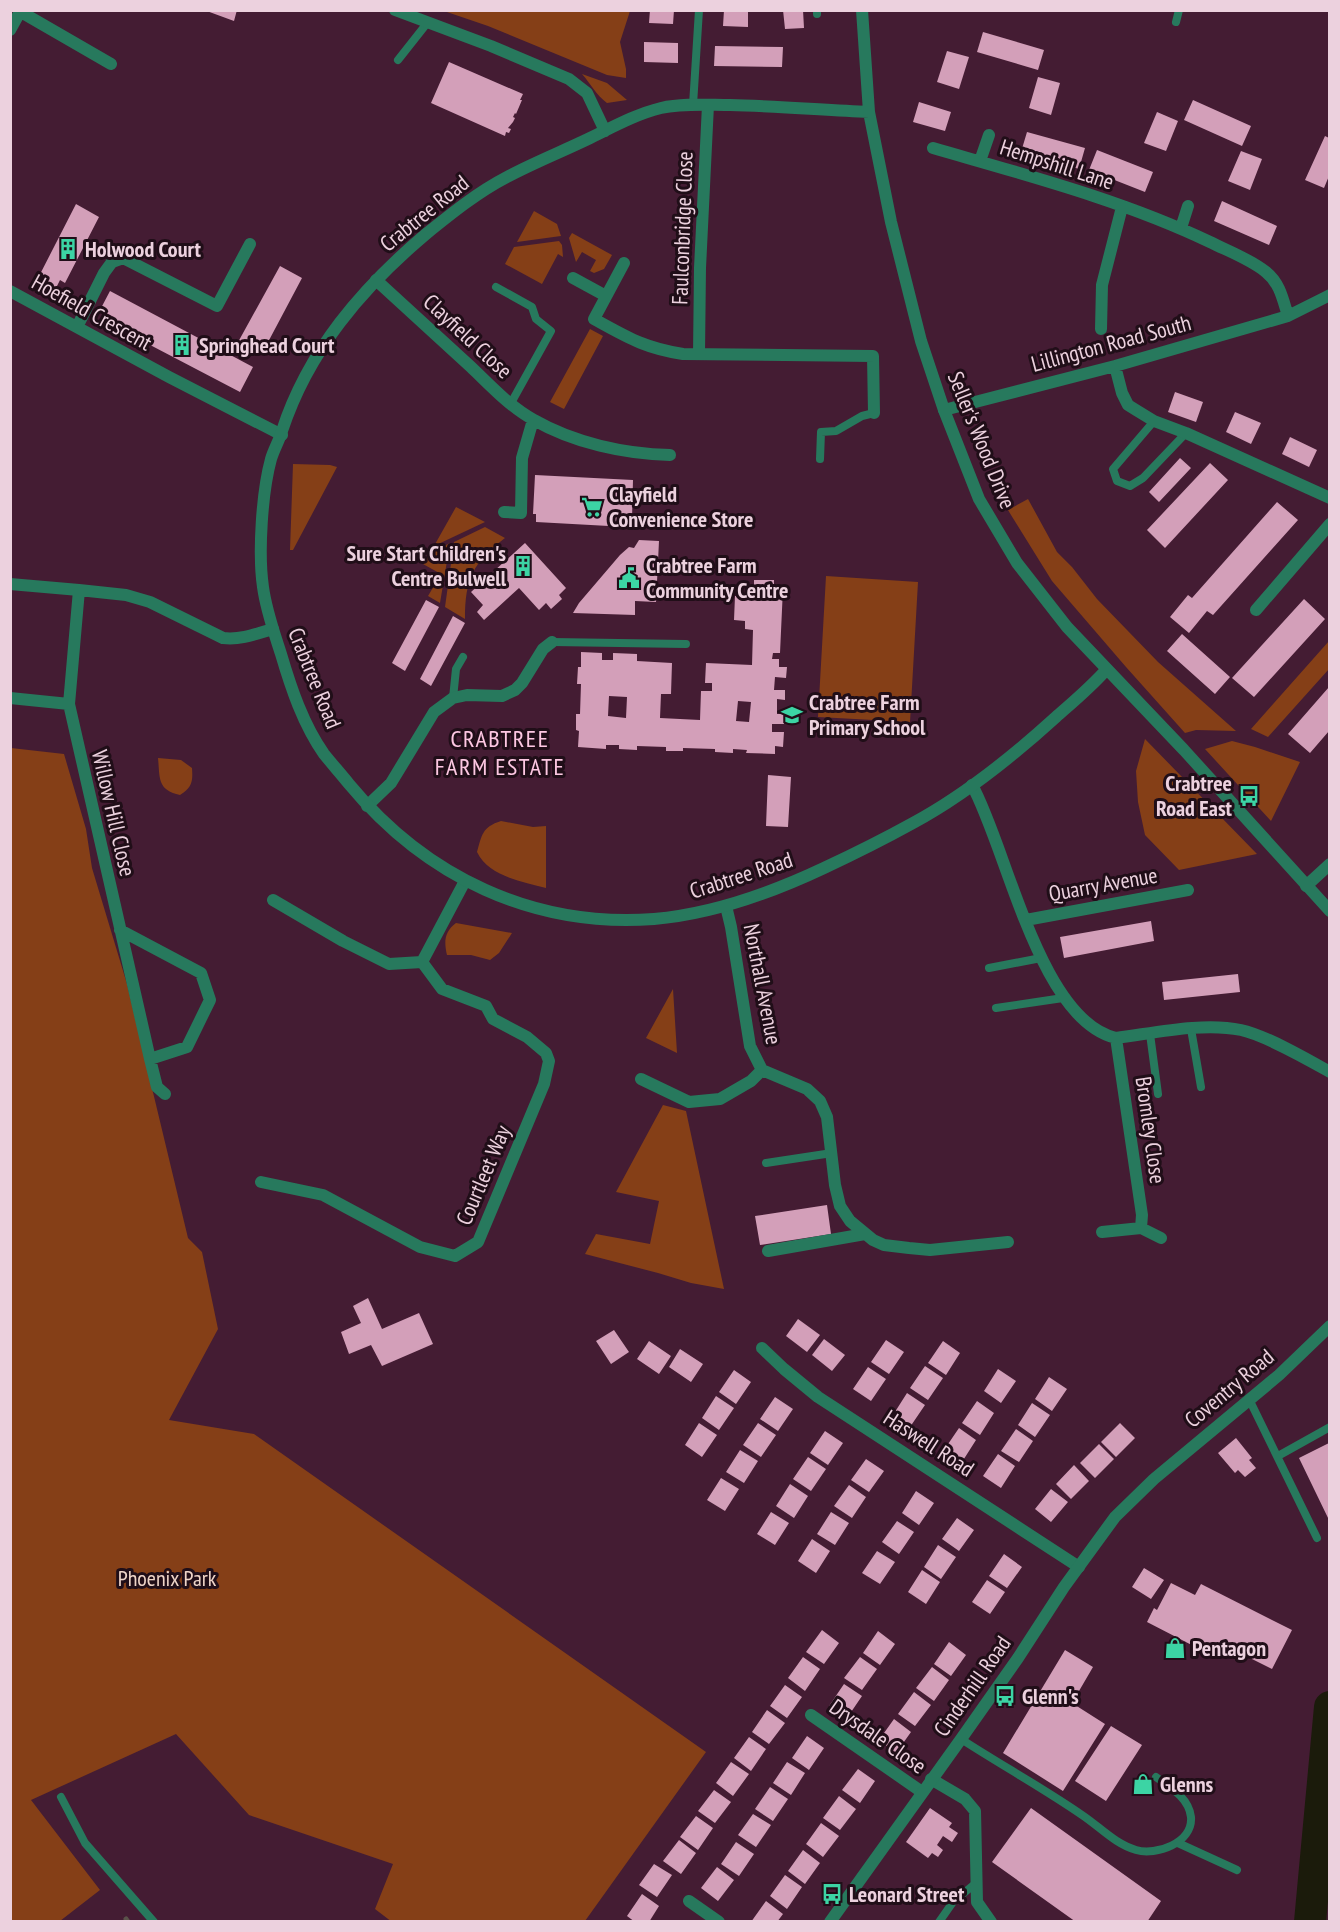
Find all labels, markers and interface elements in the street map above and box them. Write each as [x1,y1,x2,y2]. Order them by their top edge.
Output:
street label: Hempshill Lane [997,132,1117,196]
street label: Faulconbridge Close [665,151,699,305]
street label: Crabtree Road [374,169,474,257]
place label: Holwood Court [85,235,201,263]
building icon: Holwood Court [56,237,80,261]
street label: Hoefield Crescent [27,268,157,356]
street label: Clayfield Close [418,288,518,384]
street label: Lillington Road South [1028,308,1194,378]
place label: Springhead Court [199,331,335,359]
building icon: Springhead Court [170,333,194,357]
street label: Seller's Wood Drive [942,367,1022,513]
place label: Clayfield Convenience Store [609,480,753,533]
supermarket icon: Clayfield Convenience Store [580,495,604,519]
place label: Sure Start Children's Centre Bulwell [346,539,507,592]
place label: Crabtree Farm Community Centre [646,551,788,604]
building icon: Sure Start Children's Centre Bulwell [511,554,535,578]
public building icon: Crabtree Farm Community Centre [617,566,641,590]
street label: Crabtree Road [282,623,348,733]
place label: Crabtree Farm Primary School [809,688,926,741]
school or university icon: Crabtree Farm Primary School [780,703,804,727]
district label: CRABTREE FARM ESTATE [435,723,565,782]
street label: Willow Hill Close [86,747,142,879]
place label: Crabtree Road East [1156,769,1233,822]
bus stop icon: Crabtree Road East [1237,784,1261,808]
street label: Crabtree Road [686,845,796,905]
street label: Quarry Avenue [1046,861,1160,907]
street label: Northall Avenue [738,921,788,1047]
street label: Bromley Close [1130,1075,1172,1185]
street label: Courtleet Way [449,1120,517,1229]
street label: Coventry Road [1179,1343,1279,1433]
street label: Haswell Road [878,1403,980,1483]
park label: Phoenix Park [118,1564,217,1592]
street label: Cinderhill Road [927,1630,1017,1742]
place label: Pentagon [1192,1634,1266,1662]
shop icon: Pentagon [1163,1636,1187,1660]
place label: Glenn's [1022,1682,1079,1710]
bus stop icon: Glenn's [993,1684,1017,1708]
street label: Drysdale Close [824,1692,932,1780]
place label: Glenns [1160,1770,1214,1798]
shop icon: Glenns [1131,1772,1155,1796]
place label: Leonard Street [849,1880,965,1908]
bus stop icon: Leonard Street [820,1882,844,1906]

